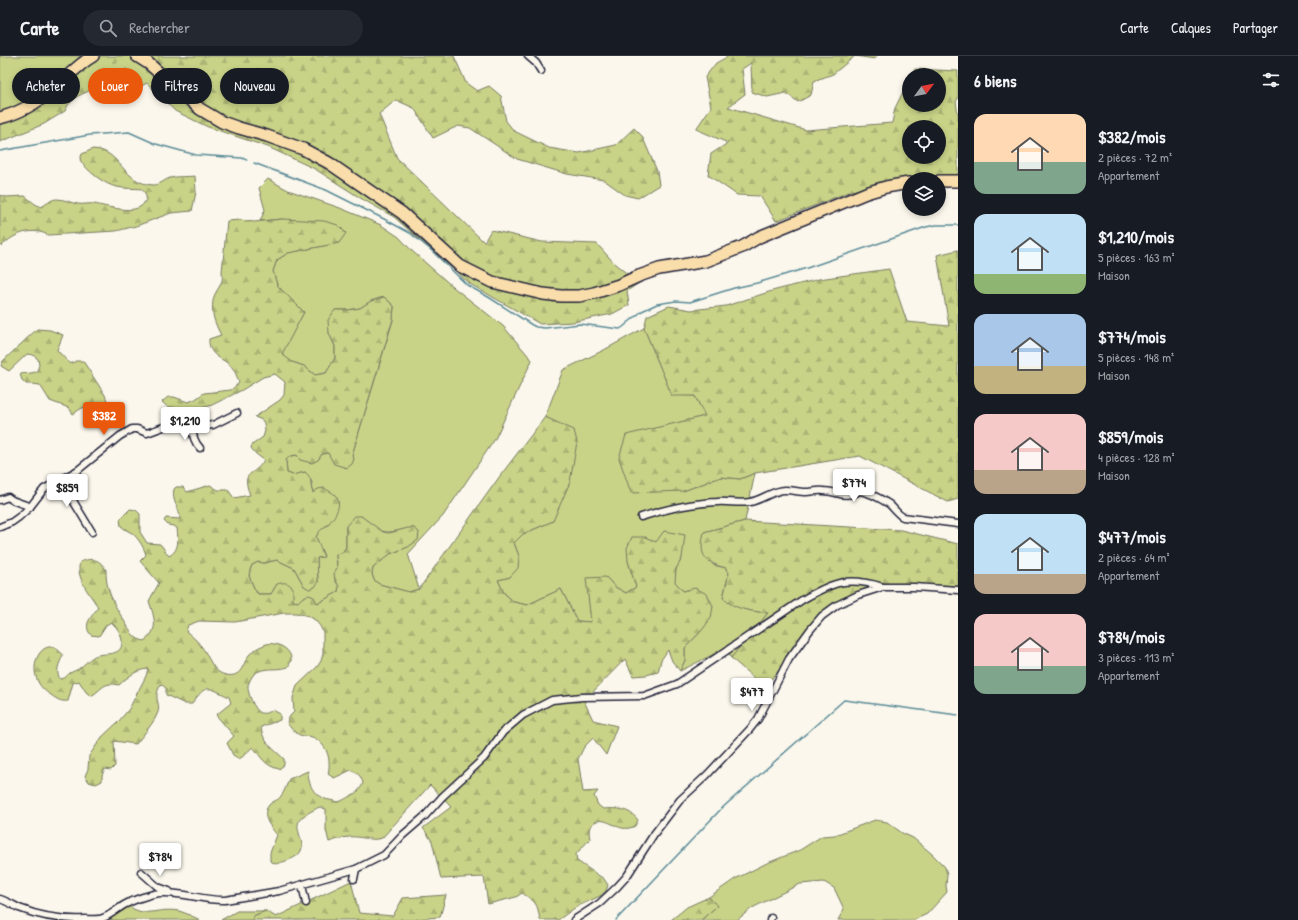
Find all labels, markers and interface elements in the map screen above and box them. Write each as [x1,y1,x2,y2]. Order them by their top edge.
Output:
search box [83,10,363,46]
text: Carte [20,15,59,41]
icon: search [97,17,119,39]
text: Rechercher [129,17,190,38]
text: Carte [1120,18,1149,37]
text: Calques [1171,18,1211,37]
text: Partager [1233,18,1278,37]
chip: Acheter [12,68,80,104]
chip: Louer [88,68,143,104]
chip: Filtres [151,68,212,104]
chip: Nouveau [220,68,289,104]
north arrow [902,68,946,112]
map controls [902,68,946,216]
text: 6 biens [974,69,1017,92]
icon: filters [1260,69,1282,91]
button: locate [902,120,946,164]
text: $382/mois [1098,125,1166,148]
icon: home [1006,130,1054,178]
text: 2 pièces · 72 m² [1098,148,1172,166]
text: Appartement [1098,166,1160,184]
button: layers [902,172,946,216]
text: $1,210/mois [1098,225,1174,248]
icon: home [1006,230,1054,278]
text: 5 pièces · 163 m² [1098,248,1175,266]
text: Maison [1098,266,1130,284]
text: $774/mois [1098,325,1166,348]
icon: home [1006,330,1054,378]
text: 5 pièces · 148 m² [1098,348,1174,366]
text: Maison [1098,366,1130,384]
pin: $382 [80,402,128,436]
text: $382 [92,406,116,424]
pin: $1,210 [152,407,218,441]
text: $1,210 [170,411,200,429]
text: $859/mois [1098,425,1163,448]
icon: home [1006,430,1054,478]
text: 4 pièces · 128 m² [1098,448,1175,466]
text: Maison [1098,466,1130,484]
pin: $774 [830,469,878,503]
text: $774 [842,473,866,491]
pin: $859 [43,474,91,508]
text: $859 [56,478,78,496]
text: $477/mois [1098,525,1166,548]
icon: home [1006,530,1054,578]
text: 2 pièces · 64 m² [1098,548,1169,566]
text: Appartement [1098,566,1160,584]
text: $784/mois [1098,625,1165,648]
icon: home [1006,630,1054,678]
text: 3 pièces · 113 m² [1098,648,1174,666]
text: Appartement [1098,666,1160,684]
pin: $477 [728,678,776,712]
text: $477 [740,682,764,700]
pin: $784 [136,843,184,877]
text: $784 [148,847,172,865]

